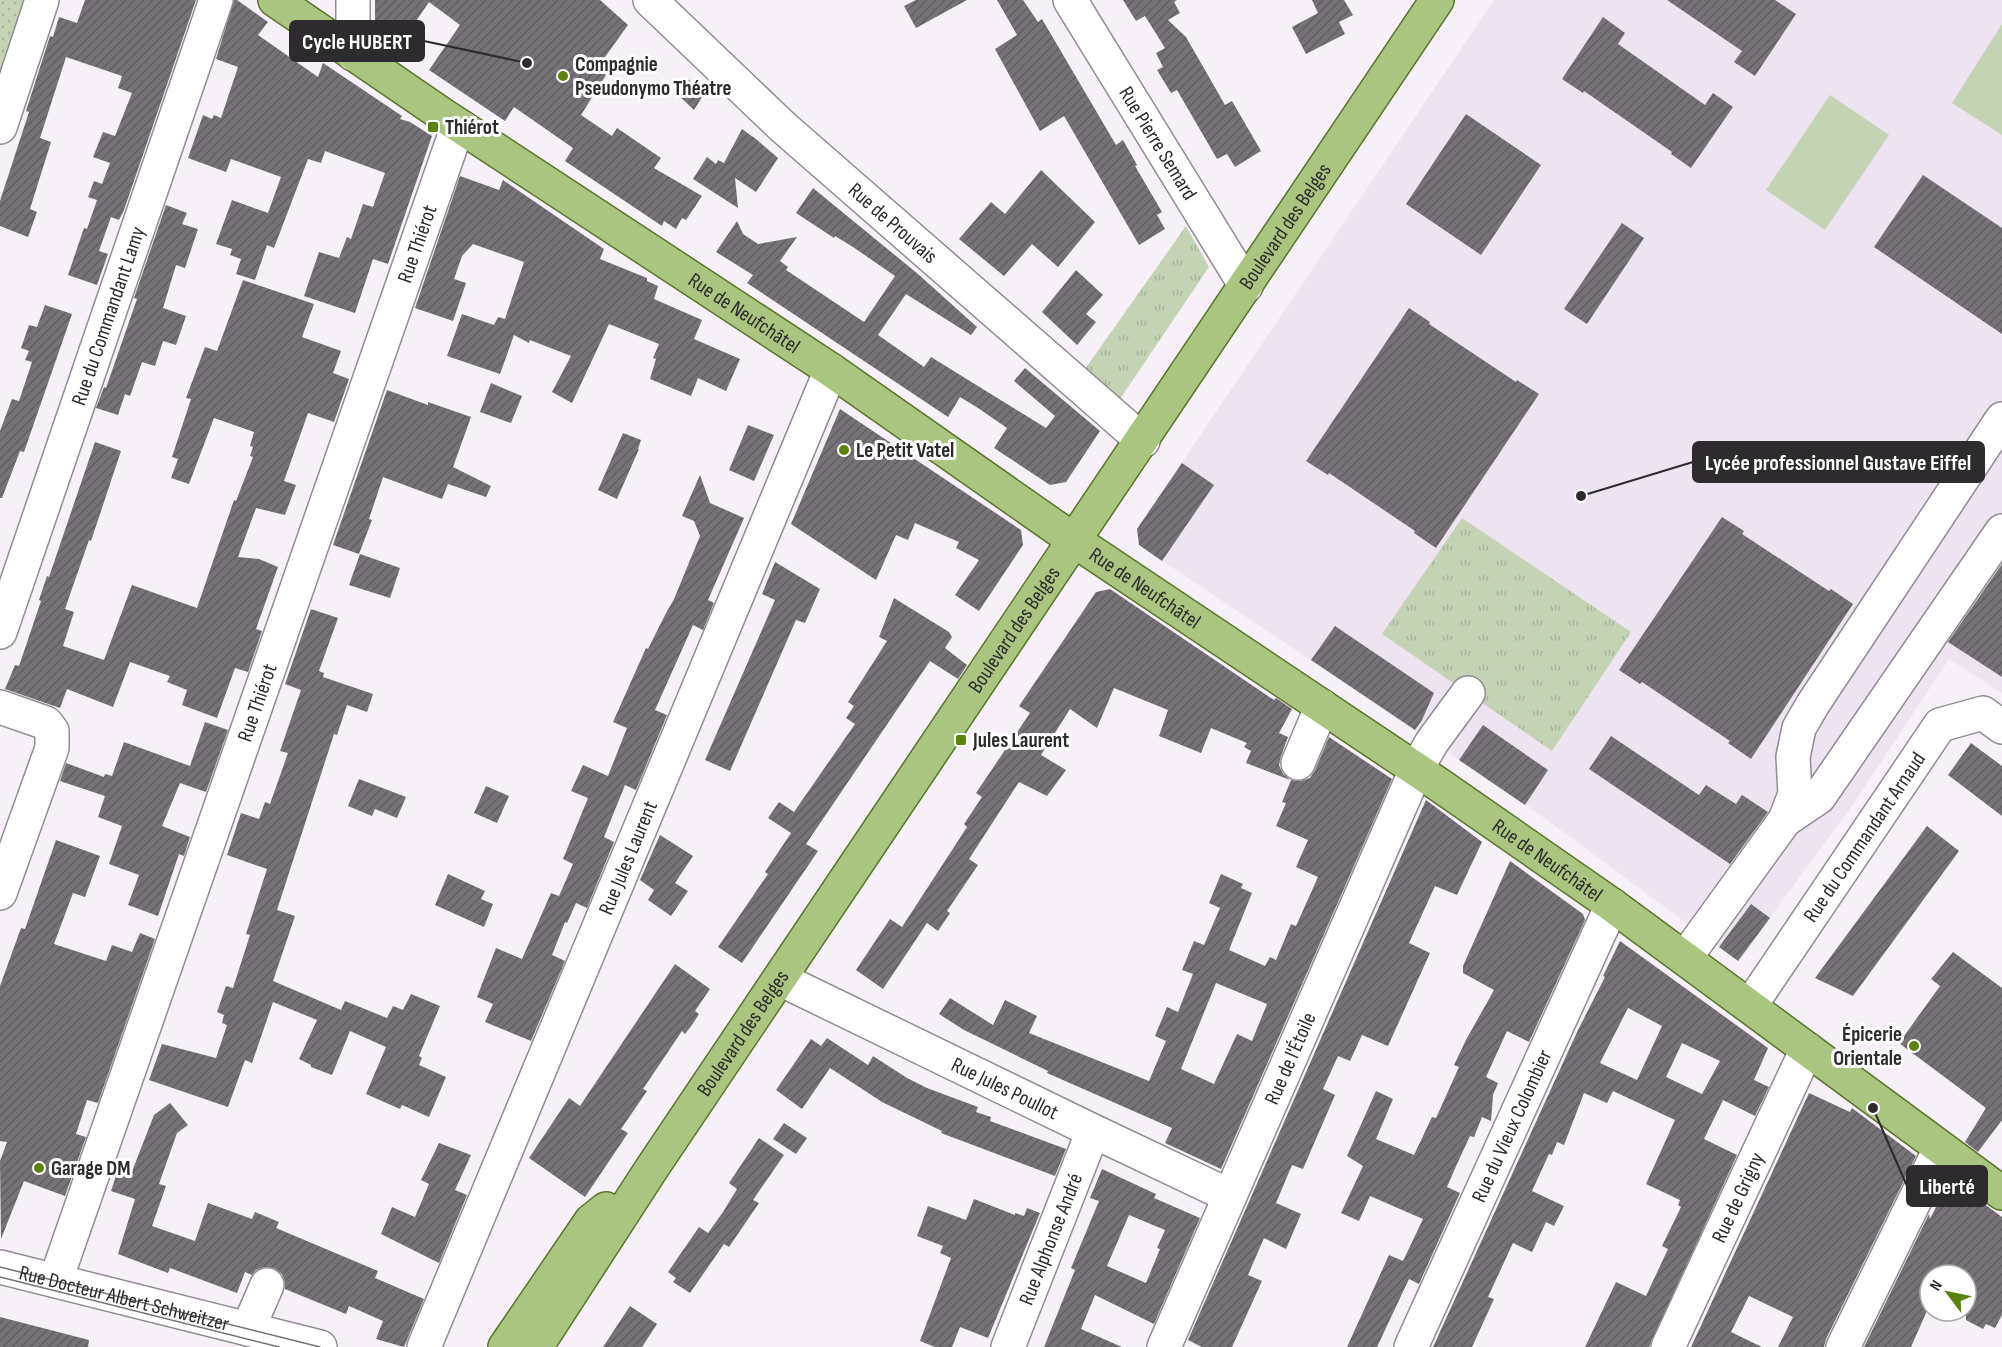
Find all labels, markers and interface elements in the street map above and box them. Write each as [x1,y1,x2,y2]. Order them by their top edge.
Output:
callout: Cycle HUBERT [290,21,424,61]
text: Cycle HUBERT [302,29,412,56]
place label: Compagnie Pseudonymo Théatre [575,52,731,101]
marker: Compagnie Pseudonymo Théatre [556,69,570,83]
street label: Rue Pierre Semard [1113,82,1202,205]
place label: Thiérot [445,115,499,140]
marker: Thiérot [426,120,440,134]
street label: Boulevard des Belges [1234,159,1337,294]
street label: Rue de Prouvais [843,178,943,269]
street label: Rue Thiérot [392,202,442,286]
street label: Rue du Commandant Lamy [66,224,151,409]
street label: Rue de Neufchâtel [683,268,804,359]
place label: Le Petit Vatel [856,438,954,463]
callout: Lycée professionnel Gustave Eiffel [1693,442,1984,482]
marker: Le Petit Vatel [837,443,851,457]
text: Lycée professionnel Gustave Eiffel [1705,450,1971,477]
street label: Rue de Neufchâtel [1084,542,1205,634]
street label: Boulevard des Belges [963,562,1066,698]
street label: Rue Thiérot [232,661,283,745]
place label: Jules Laurent [972,728,1069,753]
marker: Jules Laurent [954,733,968,747]
street label: Rue du Commandant Arnaud [1798,748,1931,927]
street label: Rue Jules Laurent [593,797,663,919]
street label: Rue de Neufchâtel [1487,814,1607,907]
street label: Boulevard des Belges [692,965,795,1101]
street label: Rue de l'Étoile [1259,1009,1322,1108]
place label: Épicerie Orientale [1833,1022,1902,1071]
marker: Épicerie Orientale [1907,1039,1921,1053]
street label: Rue du Vieux Colombier [1467,1046,1558,1206]
street label: Rue Jules Poullot [947,1052,1062,1125]
street label: Rue de Grigny [1706,1149,1770,1247]
place label: Garage DM [51,1156,130,1181]
marker: Garage DM [32,1161,46,1175]
callout: Liberté [1907,1166,1987,1206]
street label: Rue Alphonse André [1014,1170,1088,1309]
text: Liberté [1919,1174,1975,1201]
street label: Rue Docteur Albert Schweitzer [16,1260,232,1337]
north arrow [1918,1263,1978,1323]
text: N [1926,1277,1947,1295]

